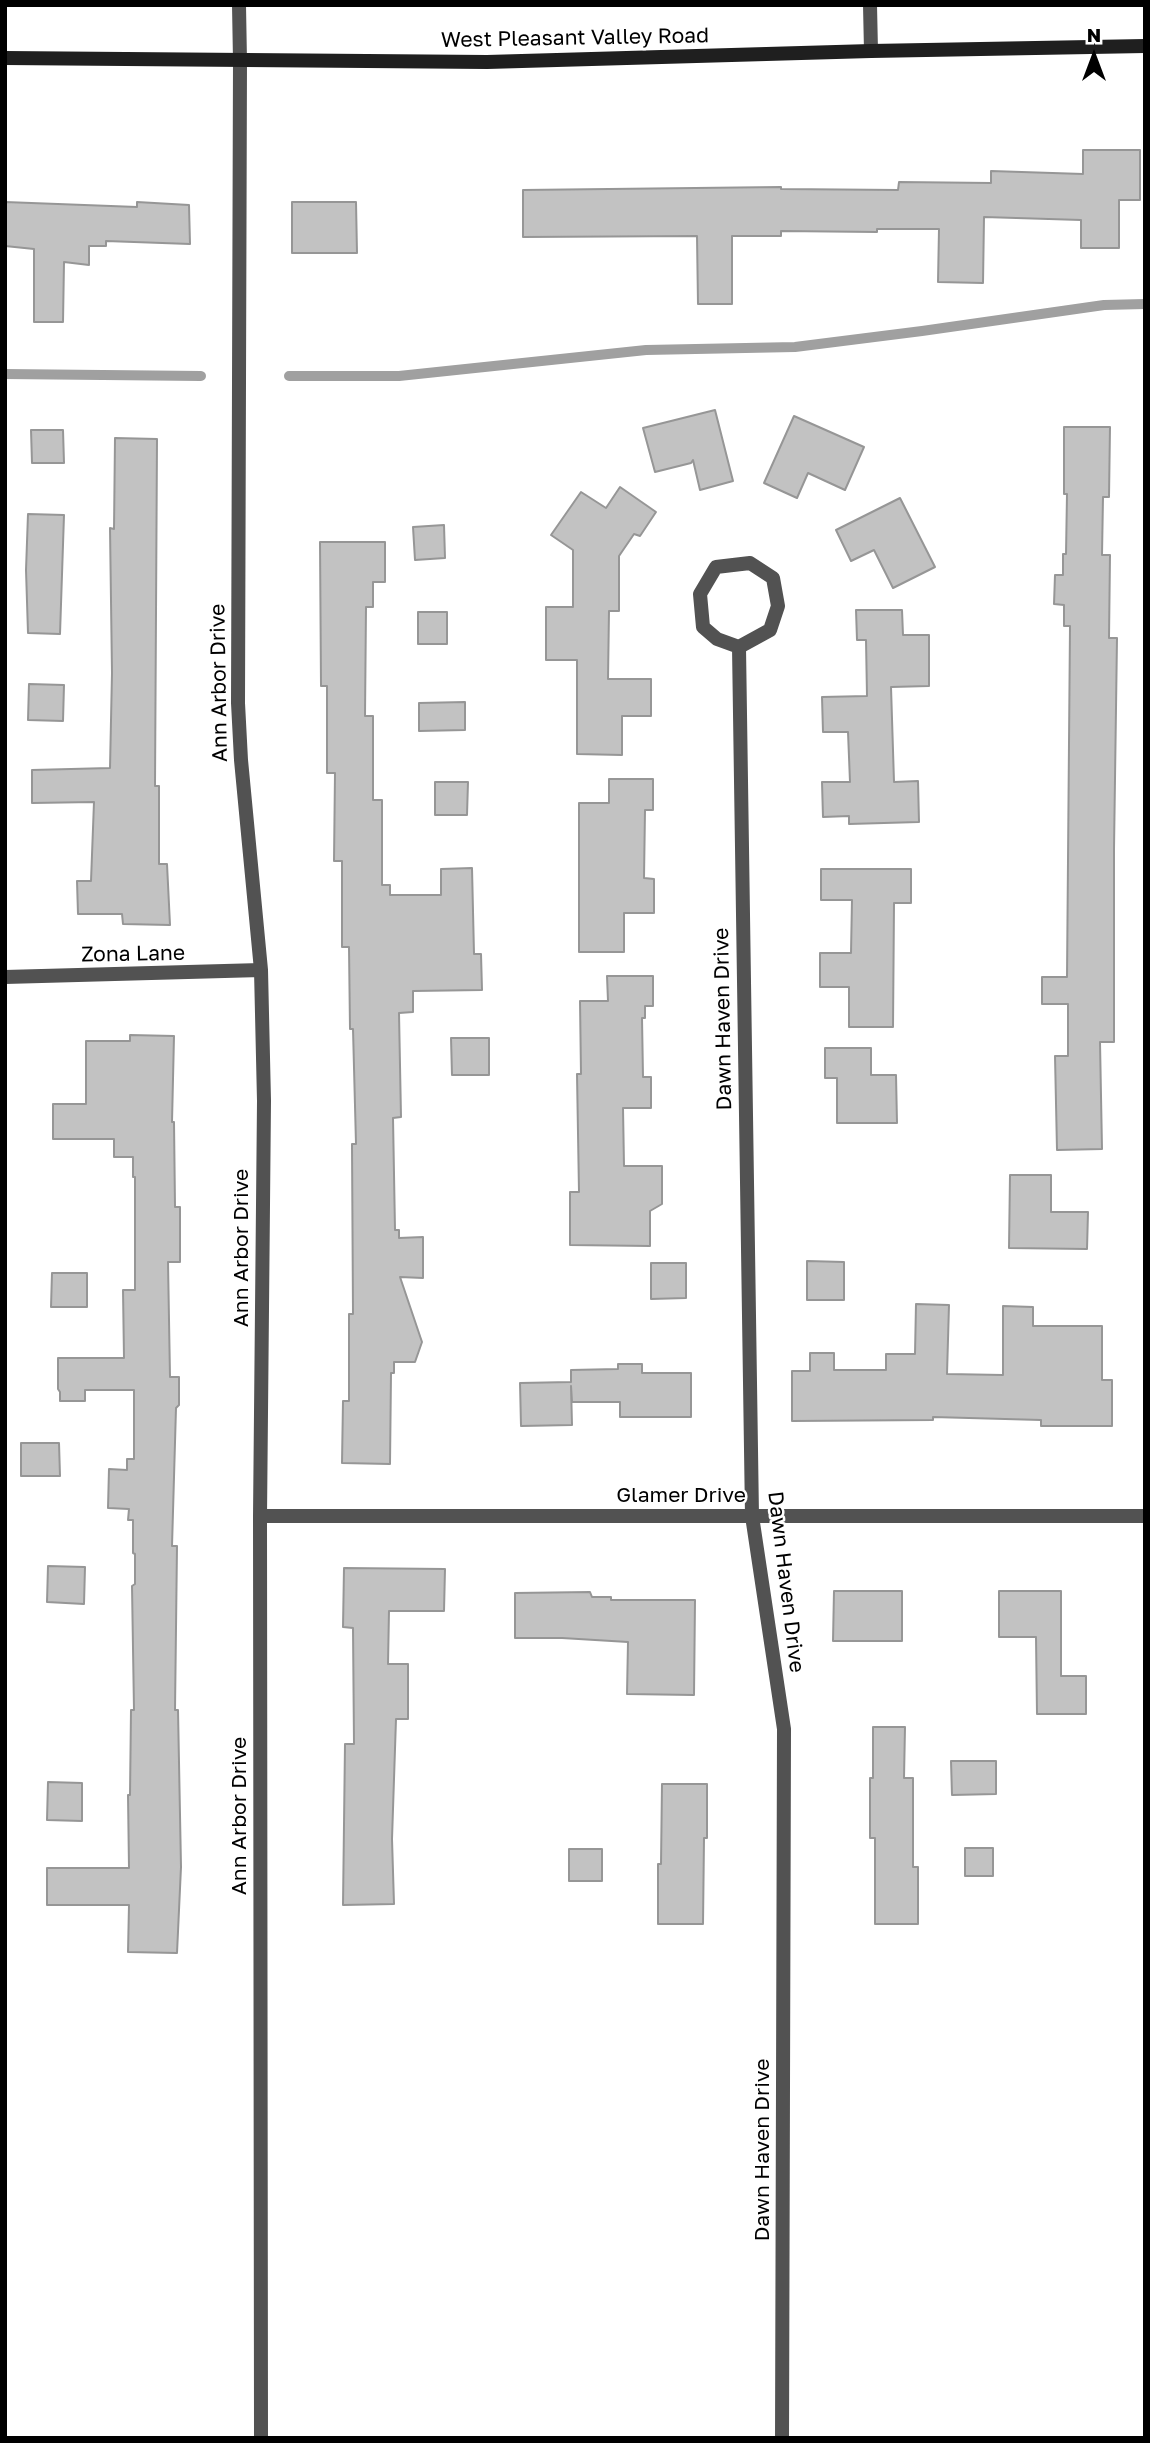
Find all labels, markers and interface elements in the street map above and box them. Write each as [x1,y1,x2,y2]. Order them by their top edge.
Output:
north arrow [1059,21,1129,91]
street label: West Pleasant Valley Road [441,23,709,53]
text: N [1087,23,1101,46]
street label: Ann Arbor Drive [205,604,233,762]
street label: Dawn Haven Drive [709,927,737,1111]
street label: Zona Lane [81,940,185,968]
street label: Ann Arbor Drive [228,1169,254,1327]
street label: Glamer Drive [616,1482,746,1508]
street label: Dawn Haven Drive [762,1490,810,1674]
street label: Ann Arbor Drive [226,1737,252,1895]
street label: Dawn Haven Drive [749,2059,775,2241]

